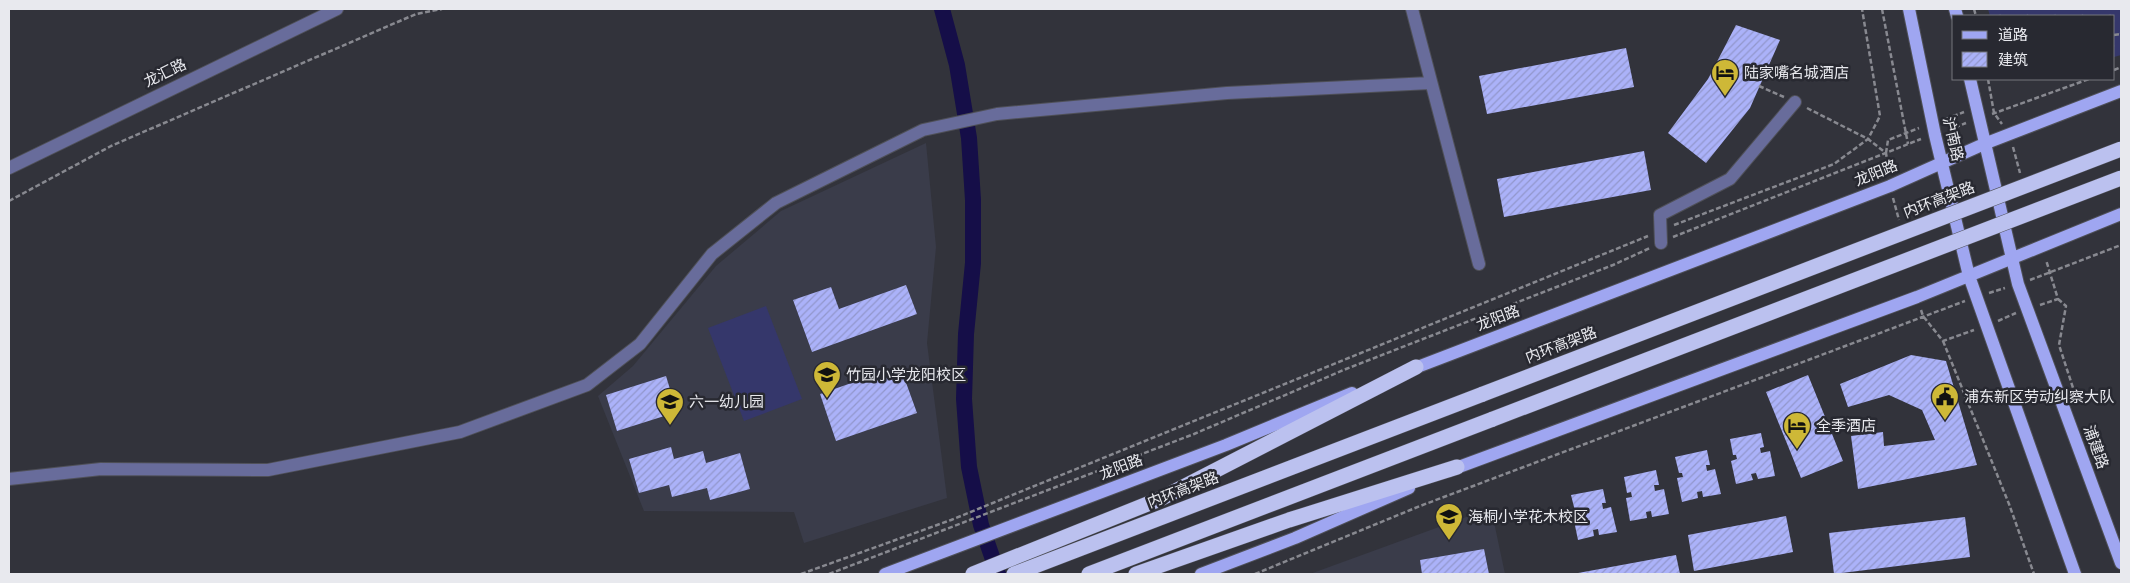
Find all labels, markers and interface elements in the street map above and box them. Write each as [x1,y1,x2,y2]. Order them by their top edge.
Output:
legend [1952,15,2115,80]
text: 道路 [1998,25,2028,44]
text: 建筑 [1998,50,2028,69]
street label: 龙汇路 [140,54,189,91]
hotel icon: 陆家嘴名城酒店 [1710,58,1740,97]
place label: 陆家嘴名城酒店 [1744,63,1849,82]
street label: 沪南路 [1939,115,1968,163]
street label: 龙阳路 [1851,155,1900,190]
street label: 内环高架路 [1900,177,1977,222]
street label: 龙阳路 [1473,301,1522,334]
street label: 内环高架路 [1522,322,1599,367]
school or university icon: 竹园小学龙阳校区 [812,360,842,399]
place label: 竹园小学龙阳校区 [846,365,966,384]
public building icon: 浦东新区劳动纠察大队 [1930,382,1960,421]
school or university icon: 六一幼儿园 [655,387,685,426]
place label: 浦东新区劳动纠察大队 [1964,387,2114,406]
place label: 六一幼儿园 [689,392,764,411]
hotel icon: 全季酒店 [1782,411,1812,450]
place label: 全季酒店 [1816,416,1876,435]
street label: 浦建路 [2080,422,2113,471]
street label: 龙阳路 [1096,450,1145,483]
street label: 内环高架路 [1144,467,1221,512]
school or university icon: 海桐小学花木校区 [1434,502,1464,541]
place label: 海桐小学花木校区 [1468,507,1588,526]

